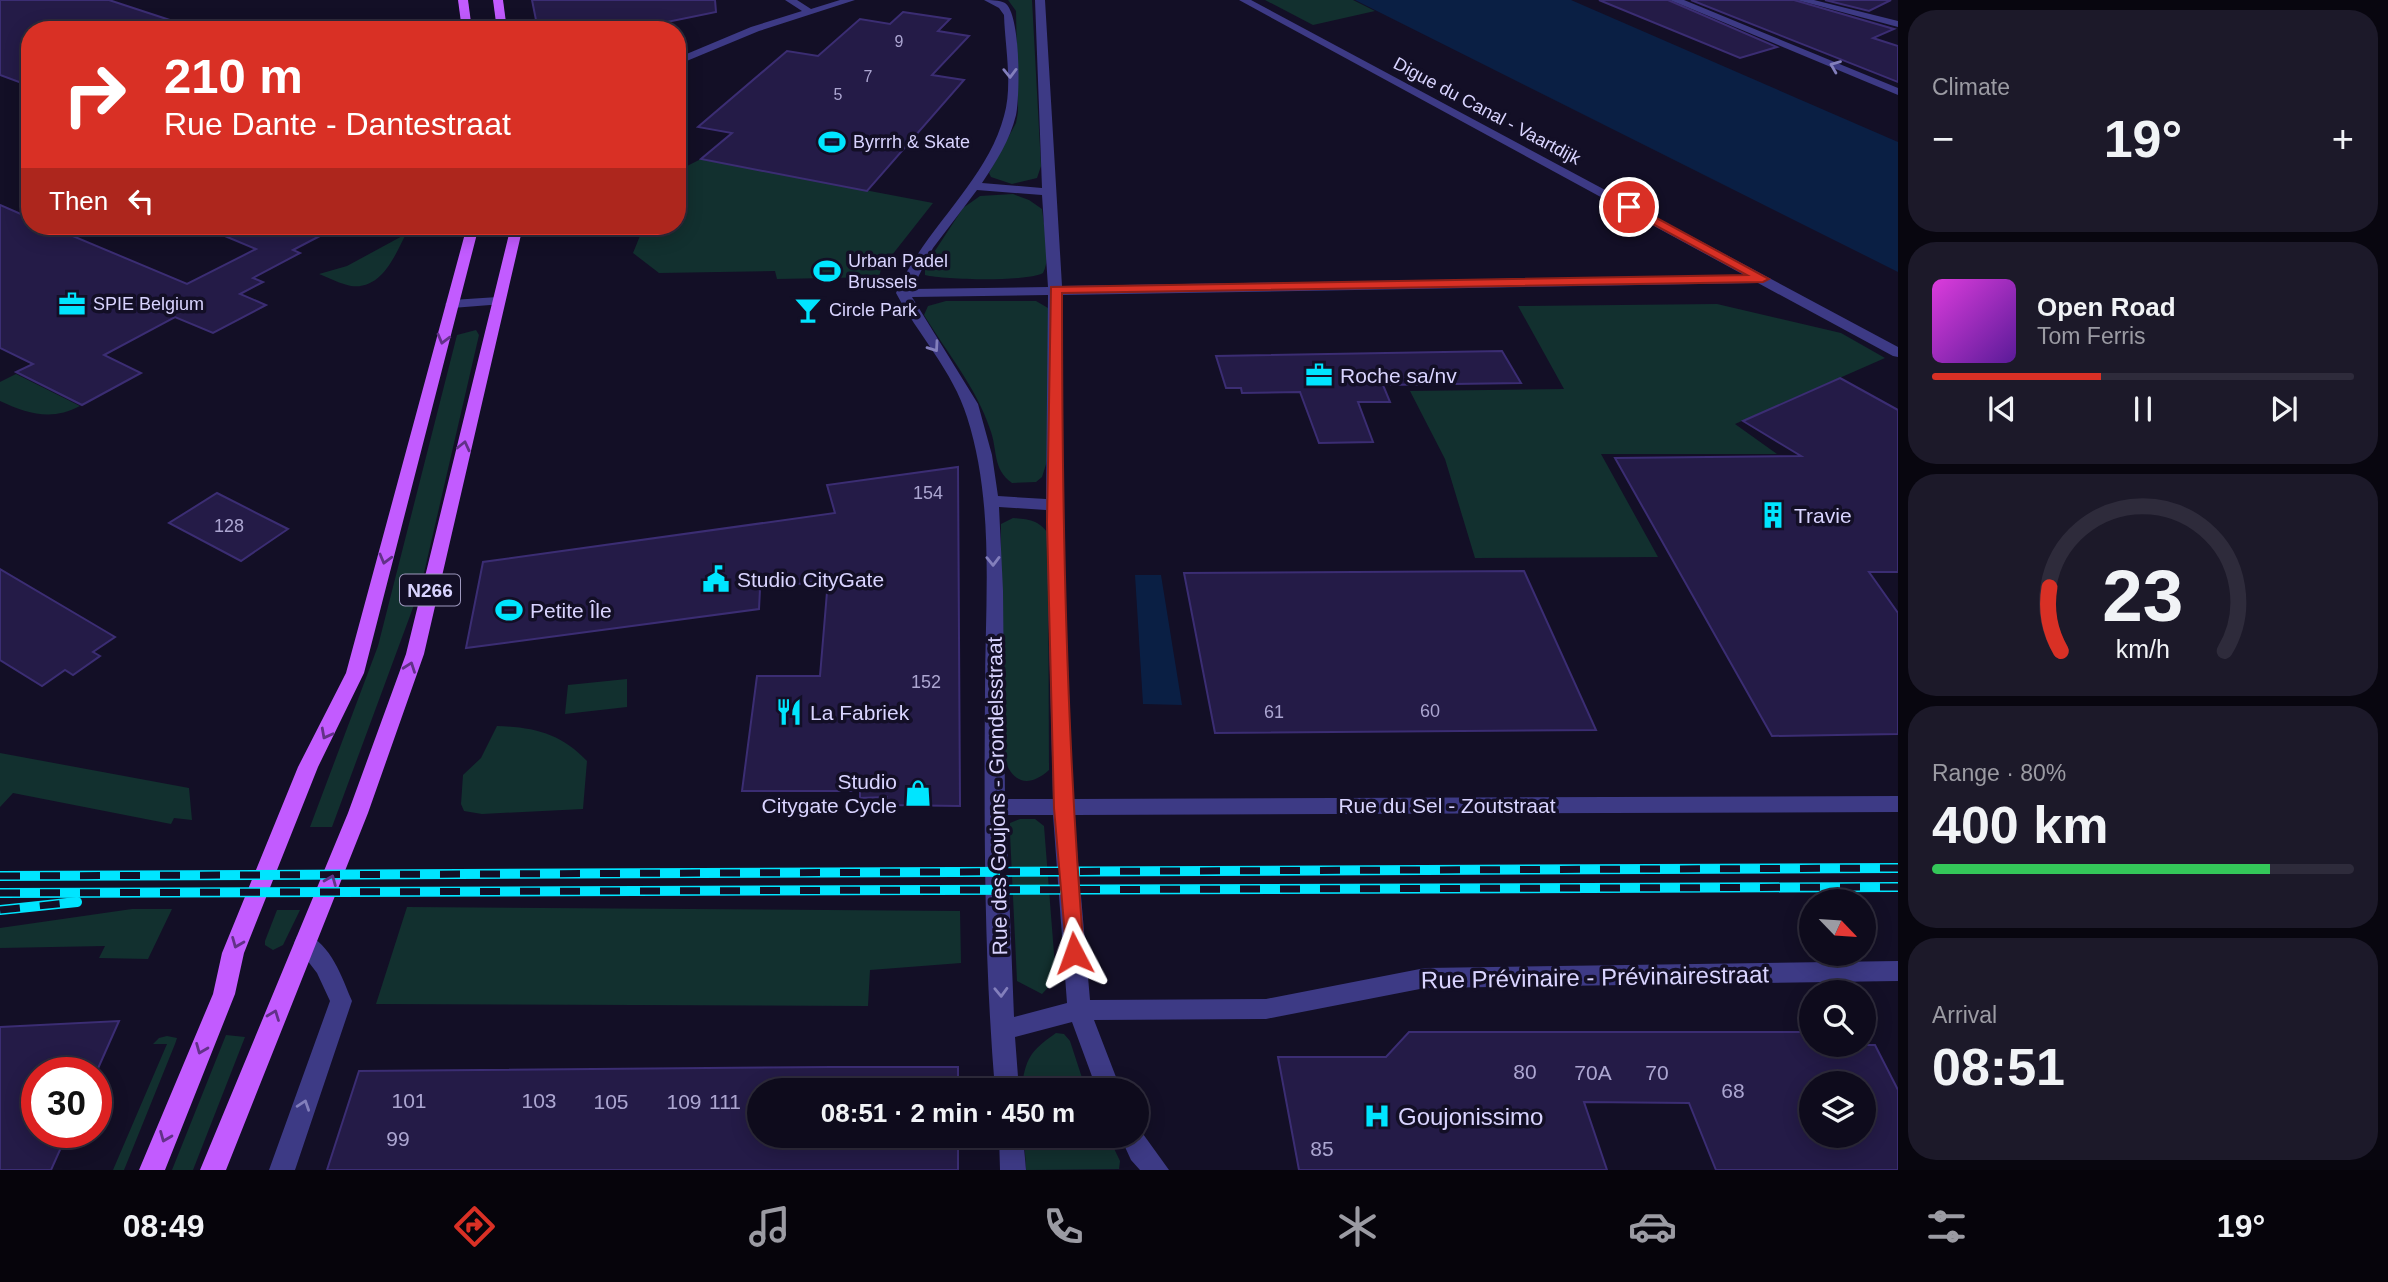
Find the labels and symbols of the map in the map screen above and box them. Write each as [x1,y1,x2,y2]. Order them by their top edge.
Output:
house number: 9 [895,33,904,50]
street label: Digue du Canal - Vaartdijk [1390,53,1585,169]
one-way arrow [1830,60,1842,74]
house number: 7 [864,68,873,85]
one-way arrow [1002,68,1018,78]
house number: 5 [834,86,843,103]
sports icon: Byrrrh & Skate [817,127,847,157]
place label: Byrrrh & Skate [853,132,970,152]
pin [1599,177,1659,237]
place label: Urban Padel Brussels [848,251,948,292]
sports icon: Urban Padel Brussels [812,256,842,286]
office icon: SPIE Belgium [57,289,87,319]
place label: SPIE Belgium [93,294,204,314]
bar icon: Circle Park [793,295,823,325]
place label: Circle Park [829,300,918,320]
one-way arrow [437,333,451,345]
one-way arrow [926,339,939,352]
office icon: Roche sa/nv [1304,360,1334,390]
place label: Roche sa/nv [1340,364,1457,387]
one-way arrow [456,440,470,452]
house number: 154 [913,483,943,503]
building icon: Travie [1758,500,1788,530]
place label: Travie [1794,504,1852,527]
house number: 128 [214,516,244,536]
one-way arrow [379,553,393,565]
one-way arrow [985,556,1001,566]
public building icon: Studio CityGate [701,564,731,594]
place label: Studio CityGate [737,568,884,591]
road number: N266 [400,575,460,606]
sports icon: Petite Île [494,595,524,625]
place label: Petite Île [530,599,612,622]
street label: Rue des Goujons - Grondelsstraat [983,636,1011,956]
one-way arrow [402,661,416,673]
house number: 152 [911,672,941,692]
restaurant icon: La Fabriek [774,697,804,727]
place label: La Fabriek [810,701,910,724]
house number: 60 [1420,701,1440,721]
house number: 61 [1264,702,1284,722]
one-way arrow [321,727,334,739]
place label: Studio Citygate Cycle [762,770,897,817]
shop icon: Studio Citygate Cycle [903,778,933,808]
street label: Rue du Sel - Zoutstraat [1338,794,1556,817]
one-way arrow [322,875,336,887]
north arrow [1799,889,1876,966]
position arrow [1037,916,1111,990]
one-way arrow [232,937,246,949]
street label: Rue Prévinaire - Prévinairestraat [1421,960,1770,994]
one-way arrow [994,987,1009,998]
one-way arrow [265,1010,279,1022]
one-way arrow [196,1043,210,1055]
speed limit sign: 30 [21,1057,112,1148]
house number: 80 [1513,1060,1537,1083]
house number: 70A [1574,1061,1612,1084]
house number: 70 [1645,1061,1669,1084]
house number: 68 [1721,1079,1745,1102]
house number: 101 [391,1089,427,1112]
house number: 103 [521,1089,557,1112]
house number: 105 [593,1090,629,1113]
house number: 109 [666,1090,702,1113]
house number: 111 [709,1090,741,1113]
one-way arrow [296,1100,310,1112]
hospital icon: Goujonissimo [1362,1101,1392,1131]
place label: Goujonissimo [1398,1103,1543,1130]
house number: 99 [386,1127,410,1150]
one-way arrow [160,1130,174,1142]
house number: 85 [1310,1137,1334,1160]

